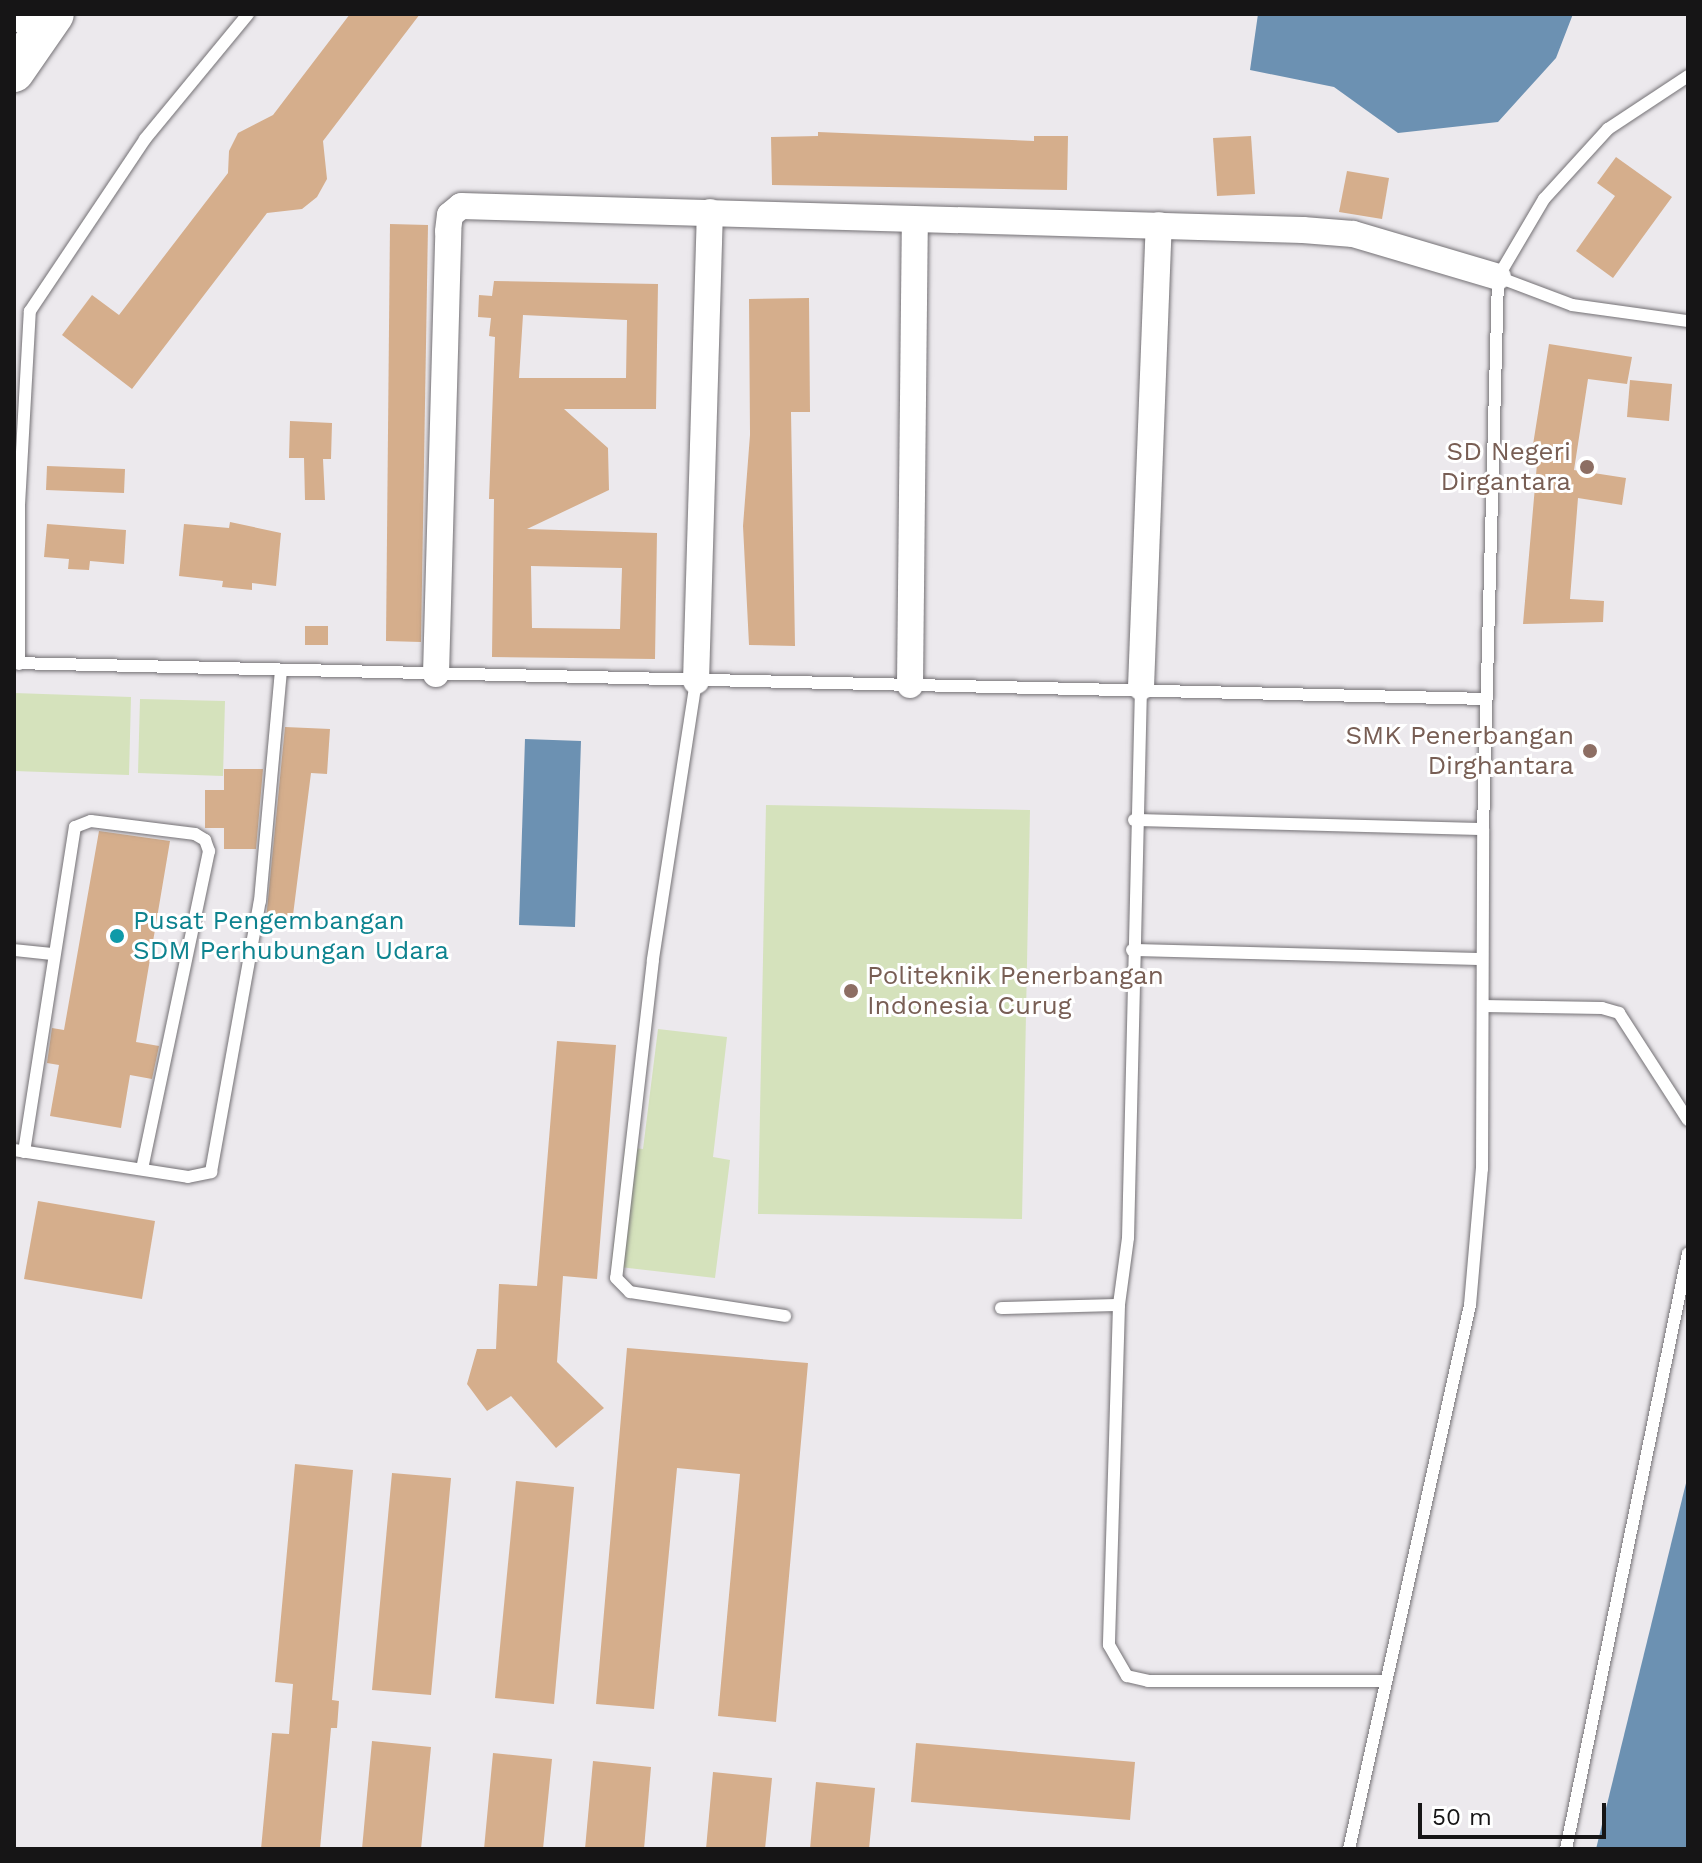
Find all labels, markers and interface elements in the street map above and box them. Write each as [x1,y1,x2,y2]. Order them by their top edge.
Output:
place label: SD Negeri Dirgantara [1440,436,1571,498]
marker: SD Negeri Dirgantara [1578,458,1596,476]
place label: SMK Penerbangan Dirghantara [1345,720,1574,782]
marker: SMK Penerbangan Dirghantara [1581,742,1599,760]
place label: Pusat Pengembangan SDM Perhubungan Udara [133,905,449,966]
marker: Pusat Pengembangan SDM Perhubungan Udara [108,927,126,945]
place label: Politeknik Penerbangan Indonesia Curug [867,960,1164,1022]
marker: Politeknik Penerbangan Indonesia Curug [842,982,860,1000]
scale bar [1422,1787,1610,1837]
text: 50 m [1432,1803,1492,1831]

